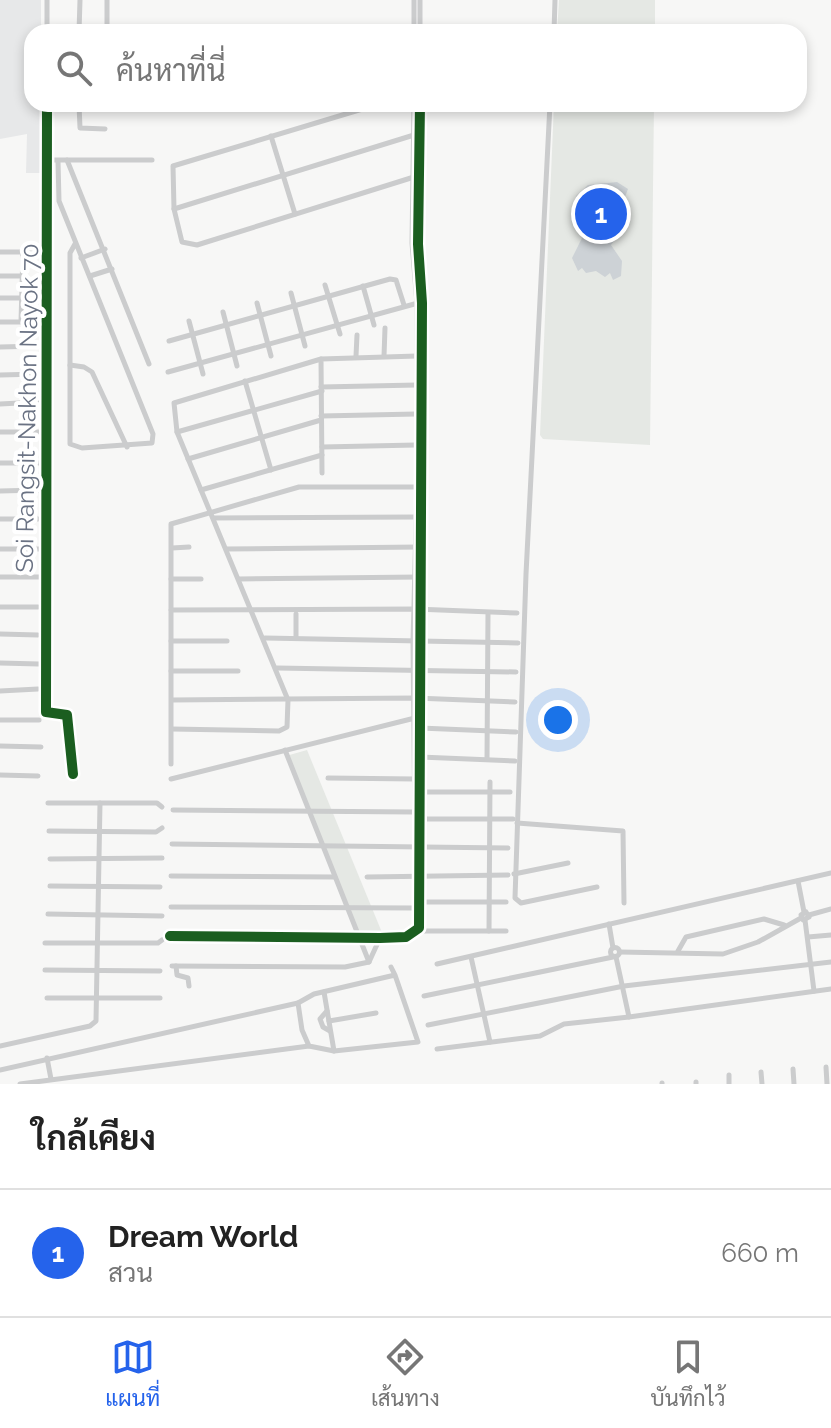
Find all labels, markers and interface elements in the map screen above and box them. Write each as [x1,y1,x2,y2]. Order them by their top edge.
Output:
search box [24,24,807,112]
icon: search [52,46,96,90]
text: ค้นหาที่นี่ [116,53,226,88]
pin: 1 [575,184,627,244]
street label: Soi Rangsit-Nakhon Nayok 70 [10,243,44,573]
your location [538,700,578,740]
text: ใกล้เคียง [32,1118,156,1158]
text: Dream World [108,1219,298,1254]
text: 1 [52,1238,64,1268]
text: 660 m [721,1238,799,1268]
text: สวน [108,1258,153,1288]
tab: แผนที่ [105,1335,160,1411]
tab: เส้นทาง [371,1335,440,1411]
tab: บันทึกไว้ [650,1335,726,1411]

